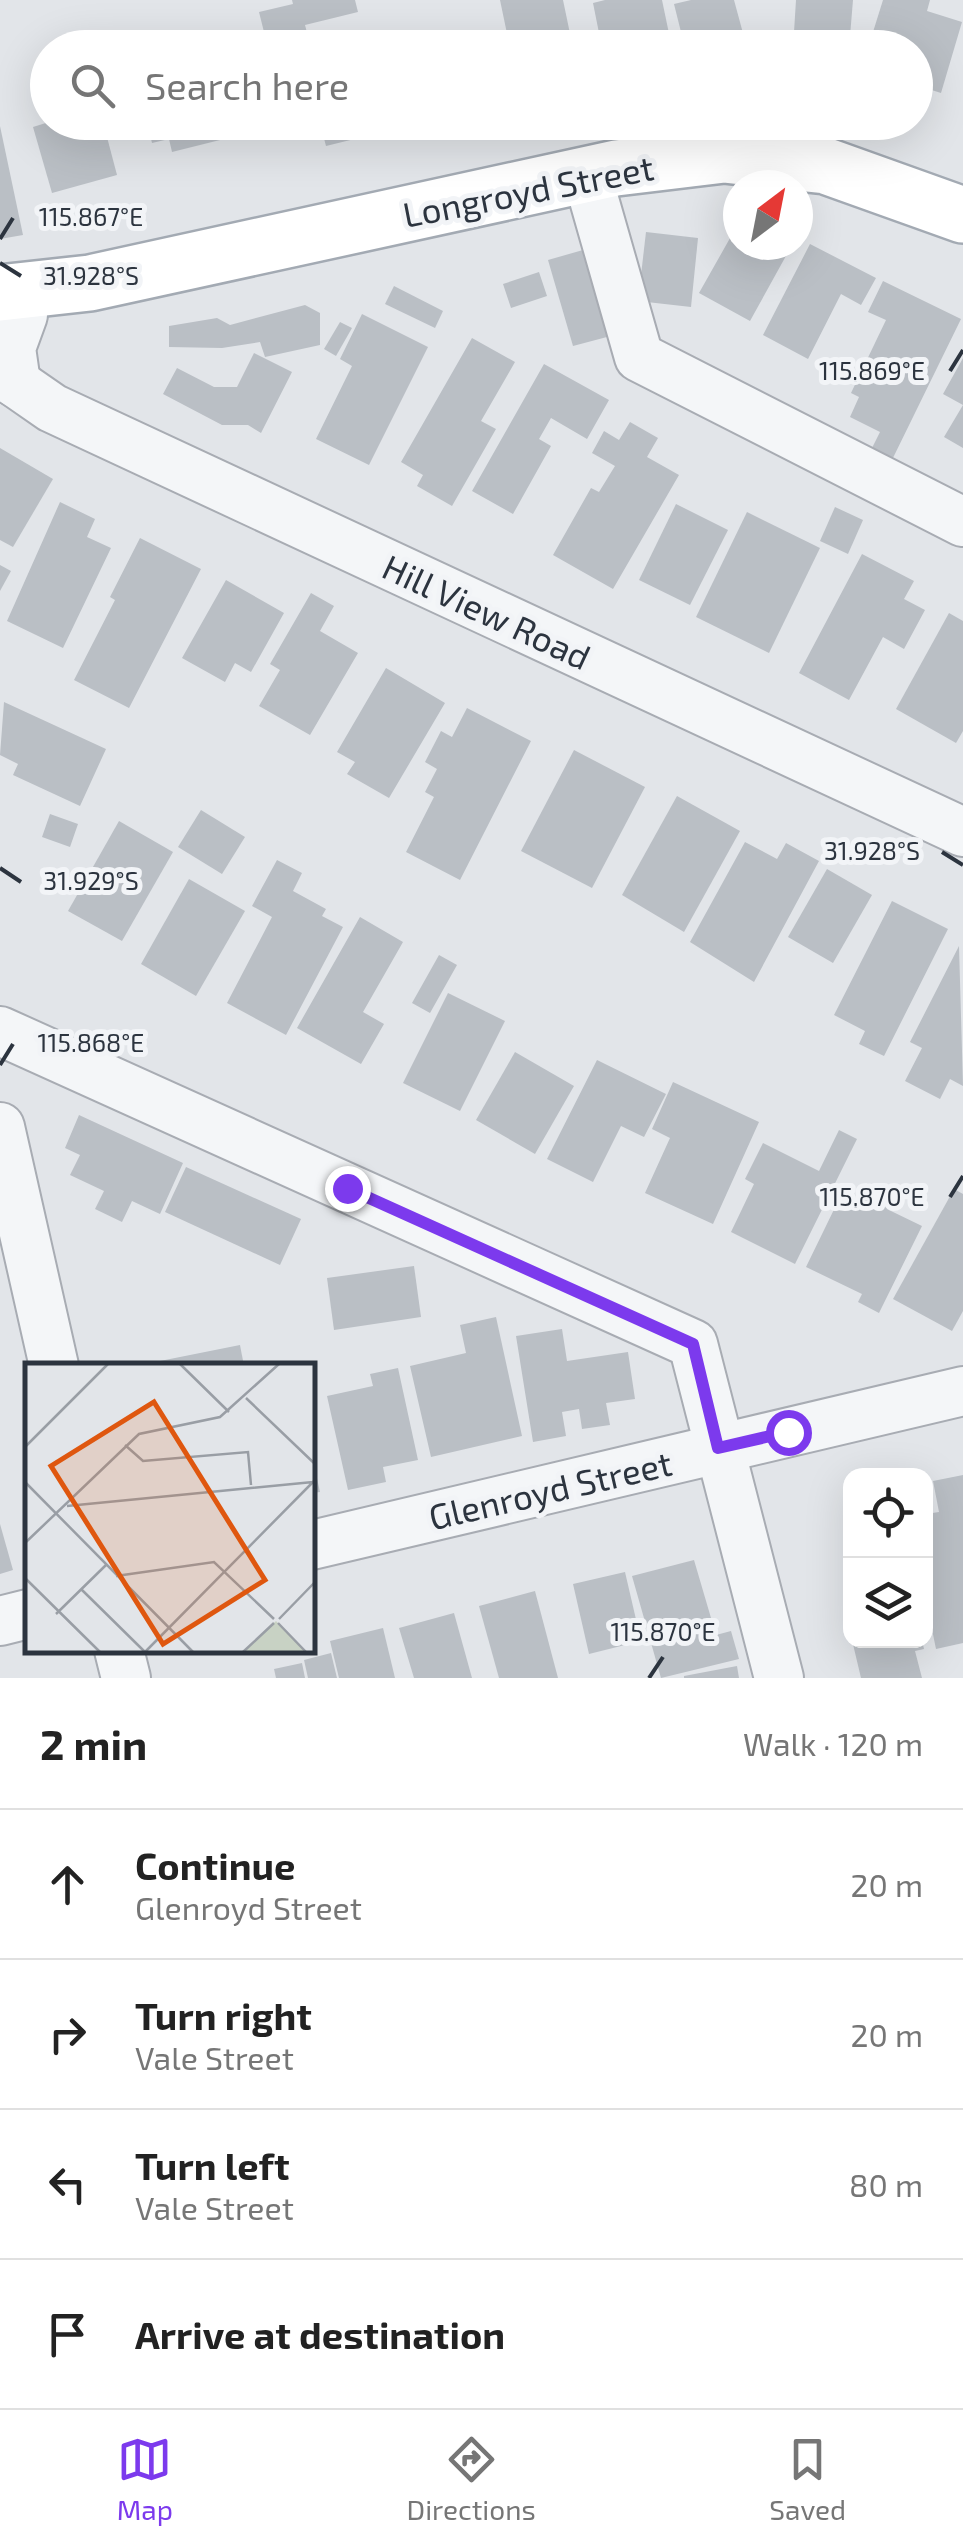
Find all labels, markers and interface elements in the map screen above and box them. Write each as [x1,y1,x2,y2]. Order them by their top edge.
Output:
search box [30,30,933,140]
icon: search [65,58,120,113]
text: Search here [145,62,349,108]
street label: Longroyd Street [399,145,657,235]
north arrow [723,170,813,260]
text: 115.867°E [39,201,143,231]
text: 31.928°S [43,260,139,290]
text: 115.869°E [819,355,925,385]
street label: Hill View Road [376,545,598,677]
text: 31.928°S [824,835,920,865]
text: 31.929°S [43,865,139,895]
text: 115.868°E [38,1027,144,1057]
route end [325,1166,371,1212]
text: 115.870°E [819,1181,925,1211]
inset map [25,1363,315,1653]
route start [766,1410,812,1456]
street label: Glenroyd Street [424,1441,676,1537]
map controls [843,1468,933,1648]
button: locate [843,1468,933,1558]
button: layers [843,1558,933,1648]
text: 115.870°E [610,1616,716,1646]
text: 2 min [40,1718,147,1768]
text: Walk · 120 m [743,1724,923,1762]
text: Continue [135,1842,295,1888]
icon: ahead [40,1857,95,1912]
text: 20 m [851,1865,923,1903]
text: Glenroyd Street [135,1888,362,1926]
text: Turn right [135,1992,312,2038]
icon: right [40,2007,95,2062]
text: 20 m [851,2015,923,2053]
text: Vale Street [135,2038,294,2076]
text: Turn left [135,2142,290,2188]
icon: left [40,2157,95,2212]
text: 80 m [849,2165,923,2203]
text: Vale Street [135,2188,294,2226]
icon: arrive [40,2307,95,2362]
text: Arrive at destination [135,2311,505,2357]
tab: Map [117,2432,173,2526]
tab: Directions [407,2432,536,2526]
tab: Saved [769,2432,846,2526]

